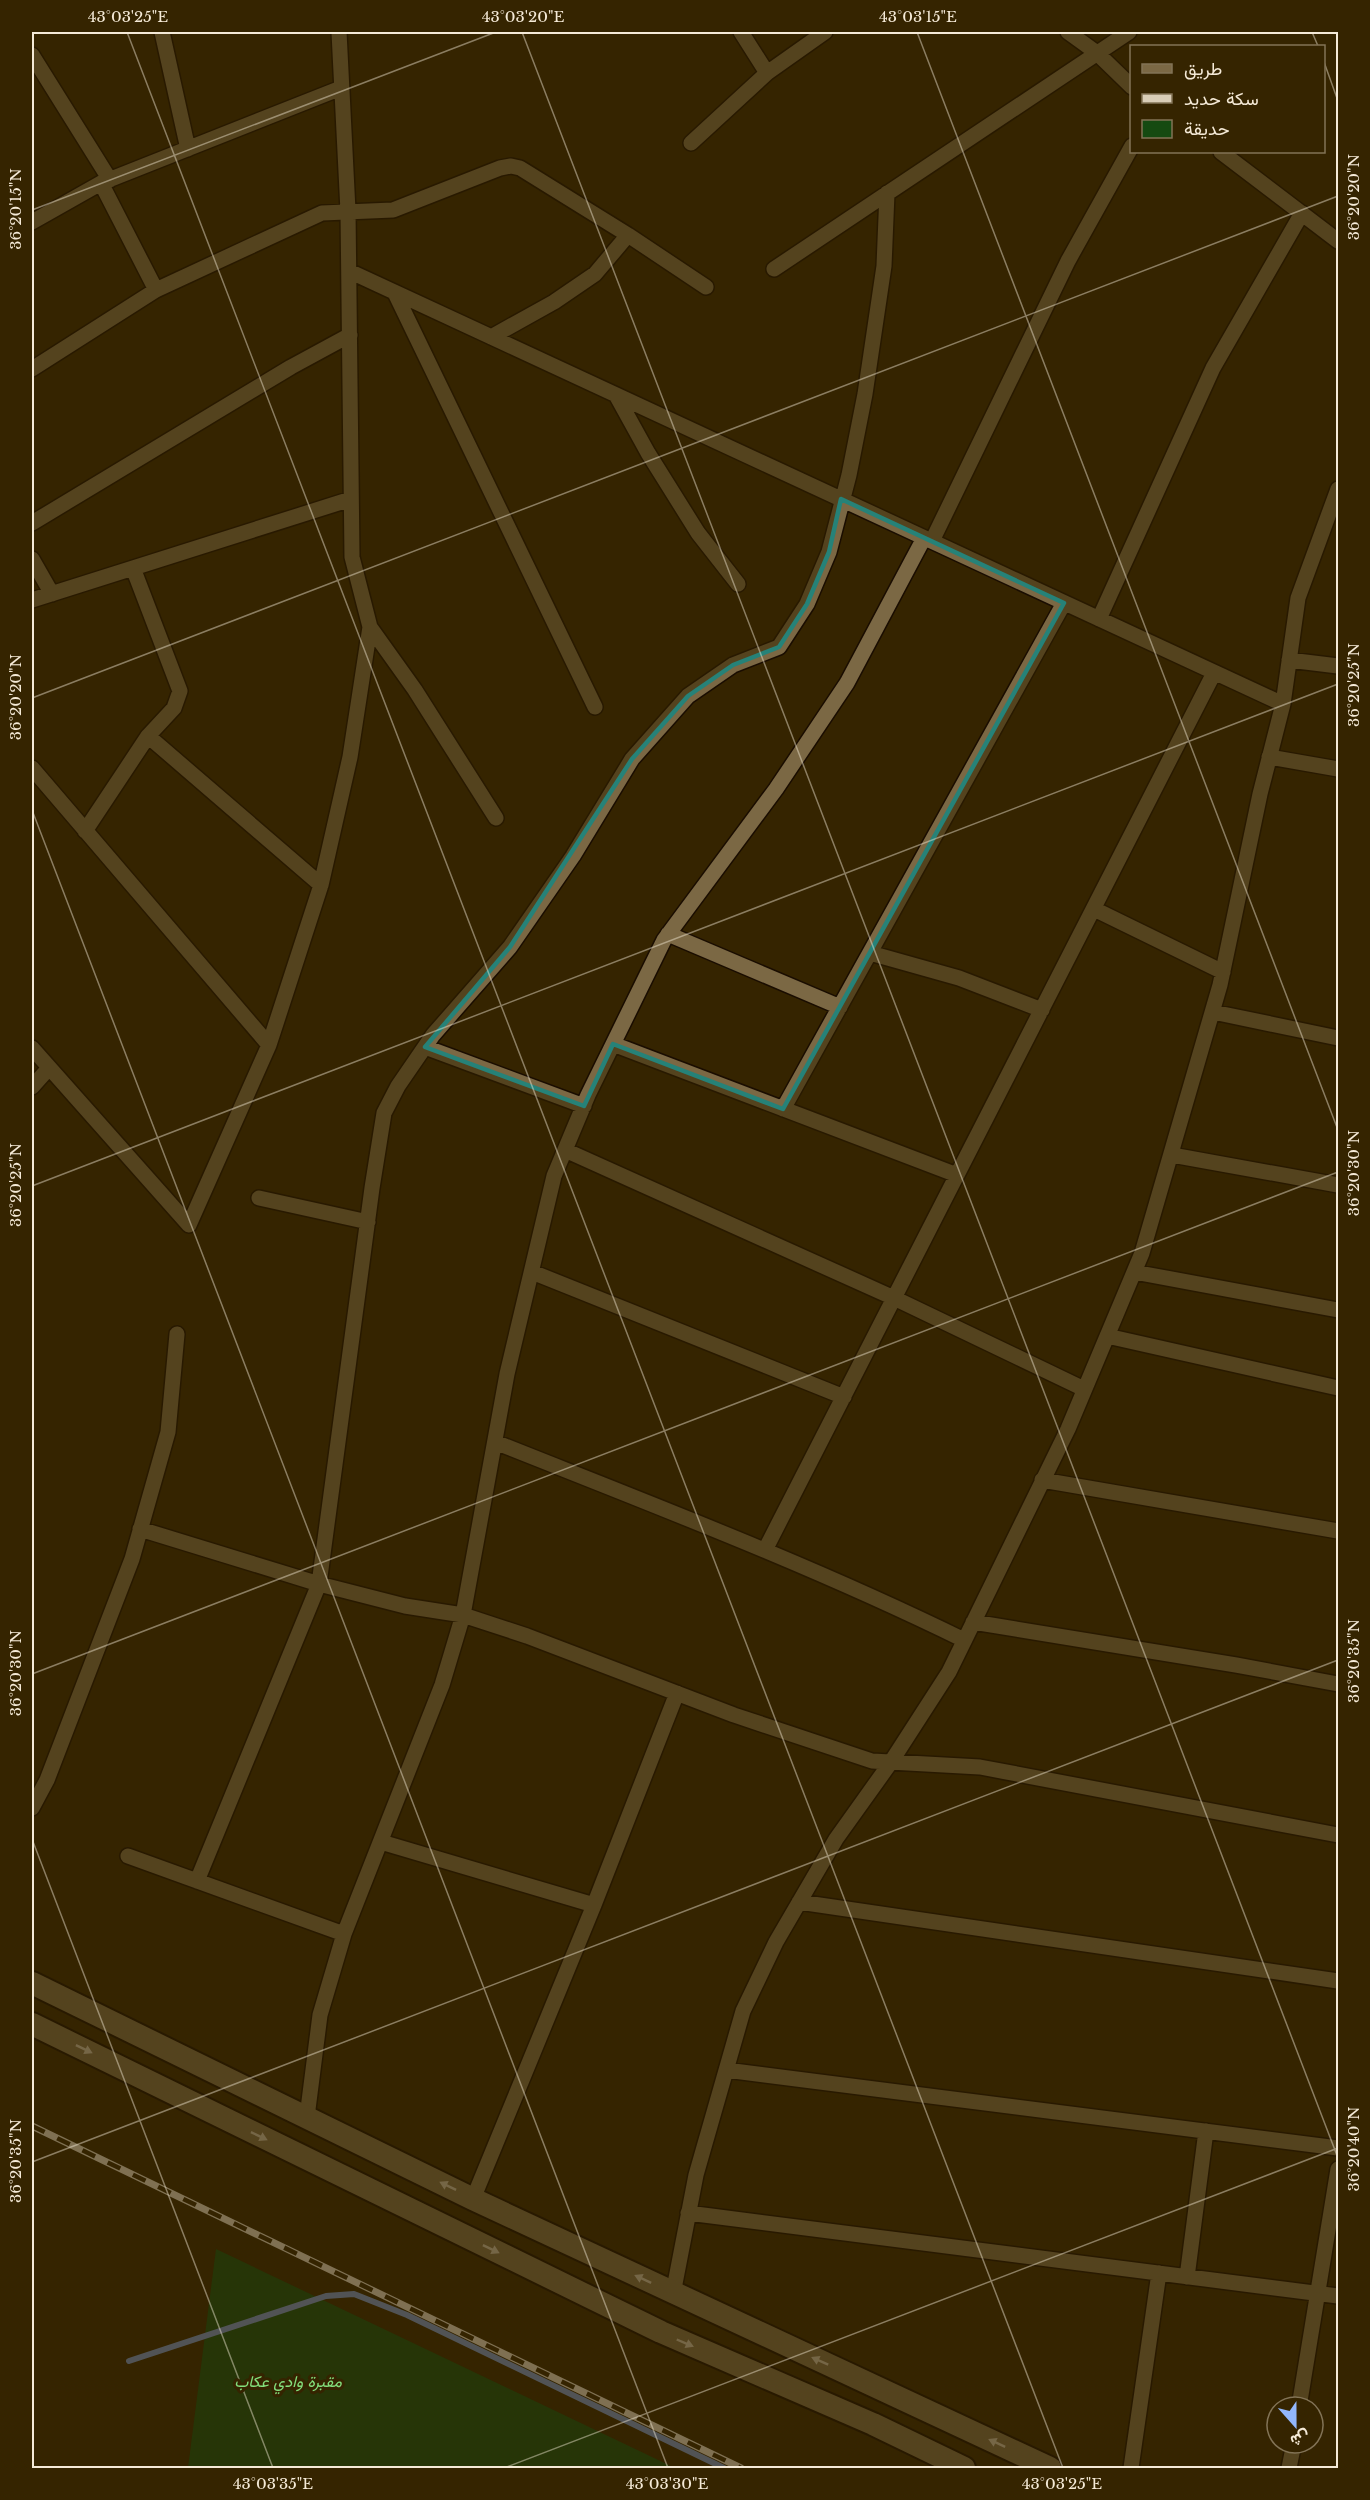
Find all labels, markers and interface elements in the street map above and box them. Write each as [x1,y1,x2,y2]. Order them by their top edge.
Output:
text: 43°03'25"E [88,7,168,26]
text: 43°03'20"E [482,7,564,26]
text: 43°03'15"E [879,7,957,26]
legend [1130,45,1325,153]
text: طريق [1184,58,1222,80]
text: سكة حديد [1184,88,1259,110]
text: حديقة [1184,118,1230,140]
text: 36°20'20"N [1344,154,1363,240]
text: 36°20'15"N [6,168,25,250]
text: 36°20'25"N [1344,643,1363,727]
text: 36°20'20"N [6,654,25,740]
text: 36°20'30"N [1344,1130,1363,1216]
text: 36°20'25"N [6,1143,25,1227]
text: 36°20'35"N [1344,1619,1363,1703]
text: 36°20'30"N [6,1630,25,1716]
one-way arrow [76,2044,93,2054]
text: 36°20'40"N [1344,2106,1363,2192]
text: 36°20'35"N [6,2119,25,2203]
one-way arrow [250,2131,267,2141]
one-way arrow [439,2182,457,2192]
one-way arrow [482,2245,499,2254]
one-way arrow [634,2275,651,2284]
one-way arrow [677,2338,695,2348]
one-way arrow [812,2356,829,2365]
park label: مقبرة وادي عكاب [234,2371,342,2395]
north arrow [1265,2395,1325,2455]
text: ش [1288,2426,1313,2452]
one-way arrow [988,2439,1005,2448]
text: 43°03'35"E [233,2474,313,2493]
text: 43°03'30"E [626,2474,708,2493]
text: 43°03'25"E [1022,2474,1102,2493]

